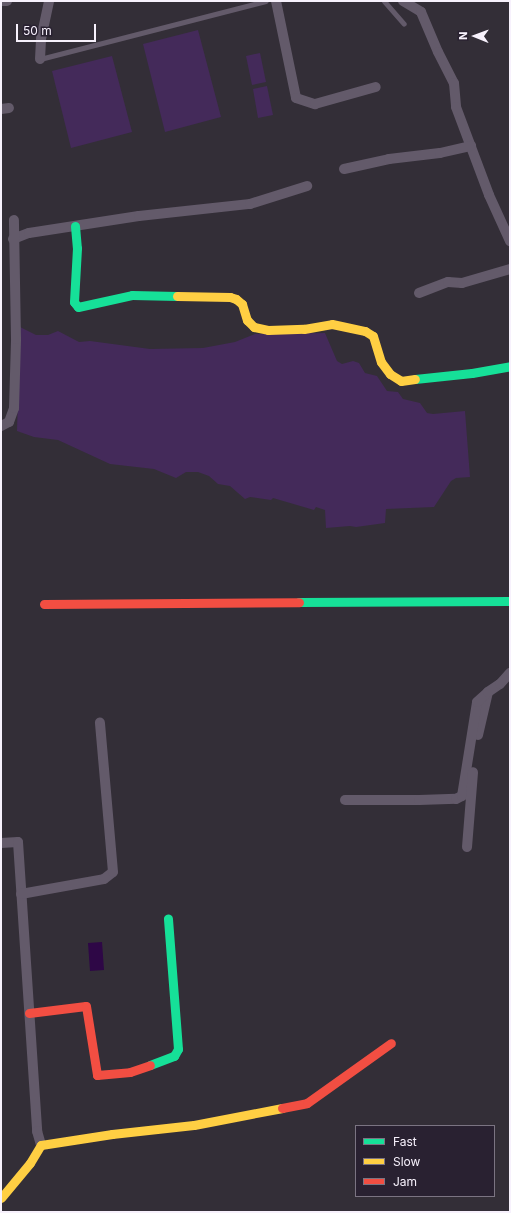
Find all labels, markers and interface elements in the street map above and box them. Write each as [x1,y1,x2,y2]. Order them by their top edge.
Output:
scale bar [18,16,98,42]
north arrow [455,16,495,56]
text: 50 m [23,23,52,38]
text: N [456,31,470,40]
legend [355,1125,495,1197]
text: Fast [393,1134,417,1149]
text: Slow [393,1154,420,1169]
text: Jam [393,1174,417,1189]

